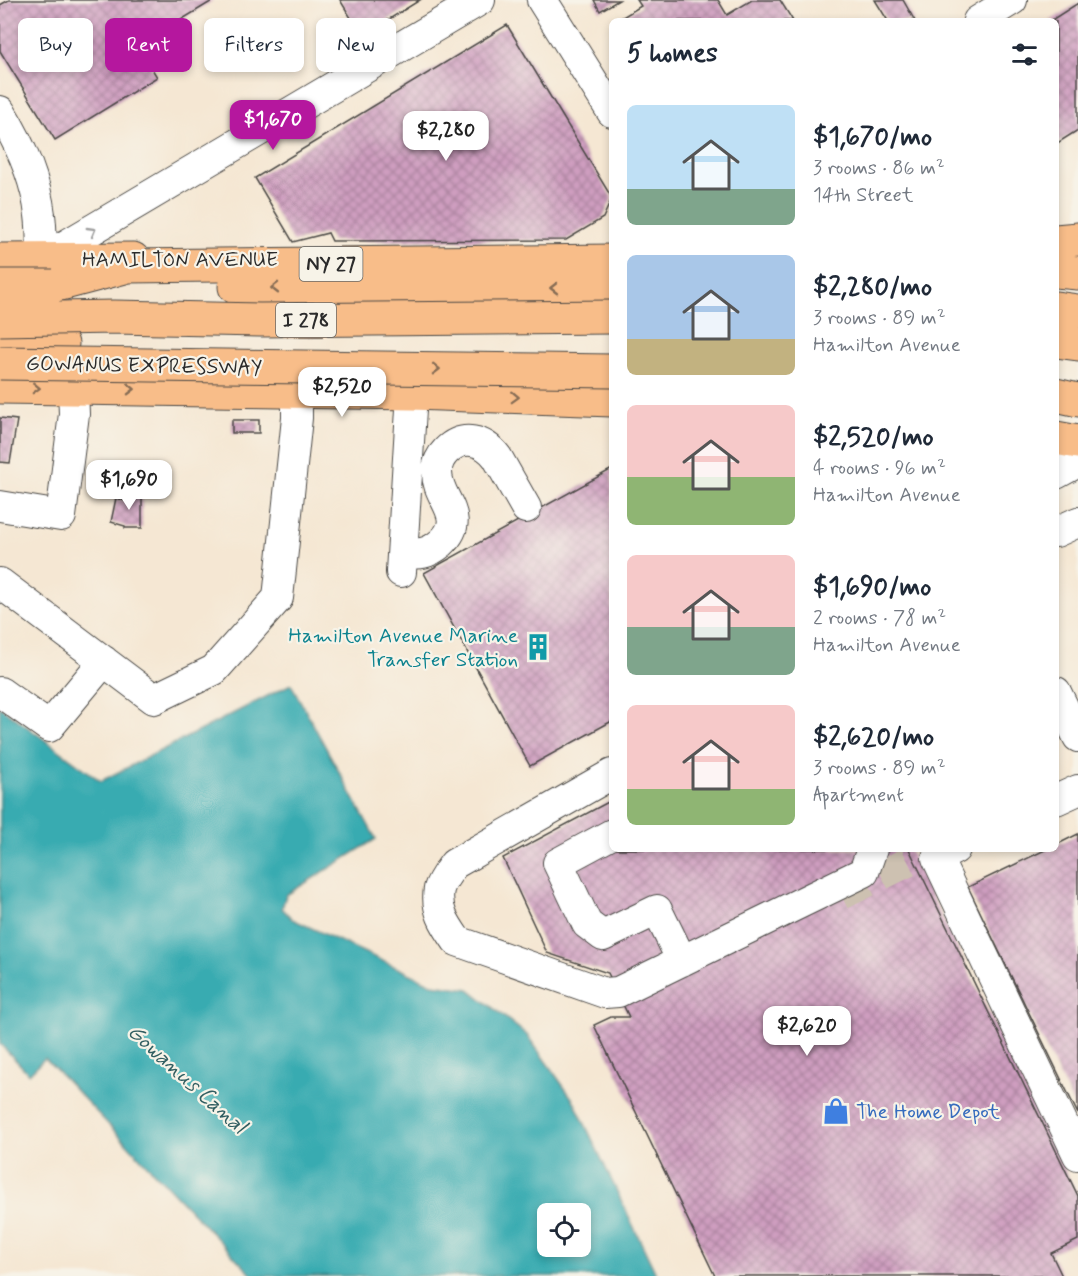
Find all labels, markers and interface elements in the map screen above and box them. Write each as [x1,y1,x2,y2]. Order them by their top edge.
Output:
chip: Buy [18,18,93,72]
chip: Rent [105,18,192,72]
chip: Filters [204,18,304,72]
chip: New [316,18,396,72]
text: 5 homes [627,37,718,71]
icon: filters [1008,38,1041,71]
pin: $1,670 [224,100,322,151]
text: $1,670 [244,106,302,133]
pin: $2,280 [397,111,495,162]
text: $2,280 [417,117,475,144]
text: $1,670/mo [813,121,932,155]
icon: home [675,129,747,201]
text: 3 rooms · 86 m² [813,155,945,182]
text: 14th Street [813,182,914,209]
one-way arrow [86,226,96,238]
street label: HAMILTON AVENUE [82,246,278,274]
road number: NY 27 [300,247,362,281]
text: $2,280/mo [813,271,932,305]
icon: home [675,279,747,351]
one-way arrow [270,282,279,294]
one-way arrow [549,282,558,294]
road number: I 278 [276,303,336,337]
text: 3 rooms · 89 m² [813,305,946,332]
text: Hamilton Avenue [813,332,961,359]
street label: GOWANUS EXPRESSWAY [26,350,263,382]
one-way arrow [432,363,441,375]
pin: $2,520 [293,367,391,418]
text: $2,520 [312,373,372,400]
one-way arrow [32,382,41,394]
one-way arrow [127,383,136,395]
one-way arrow [511,390,520,403]
text: $2,520/mo [813,421,934,455]
icon: home [675,429,747,501]
text: 4 rooms · 96 m² [813,455,946,482]
pin: $1,690 [80,460,178,511]
text: $1,690 [100,466,158,493]
text: Hamilton Avenue [813,482,961,509]
text: $1,690/mo [813,571,931,605]
icon: home [675,579,747,651]
text: 2 rooms · 78 m² [813,605,946,632]
place label: Hamilton Avenue Marine Transfer Station [288,622,518,674]
building icon: Hamilton Avenue Marine Transfer Station [523,632,553,662]
text: Hamilton Avenue [813,632,961,659]
text: $2,620/mo [813,721,934,755]
icon: home [675,729,747,801]
text: 3 rooms · 89 m² [813,755,946,782]
text: Apartment [813,782,904,809]
pin: $2,620 [758,1006,856,1057]
text: $2,620 [777,1012,837,1039]
water label: Gowanus Canal [121,1018,253,1142]
shop icon: The Home Depot [821,1096,851,1126]
place label: The Home Depot [856,1098,1000,1126]
map controls [537,1203,591,1257]
button: locate [537,1203,591,1257]

